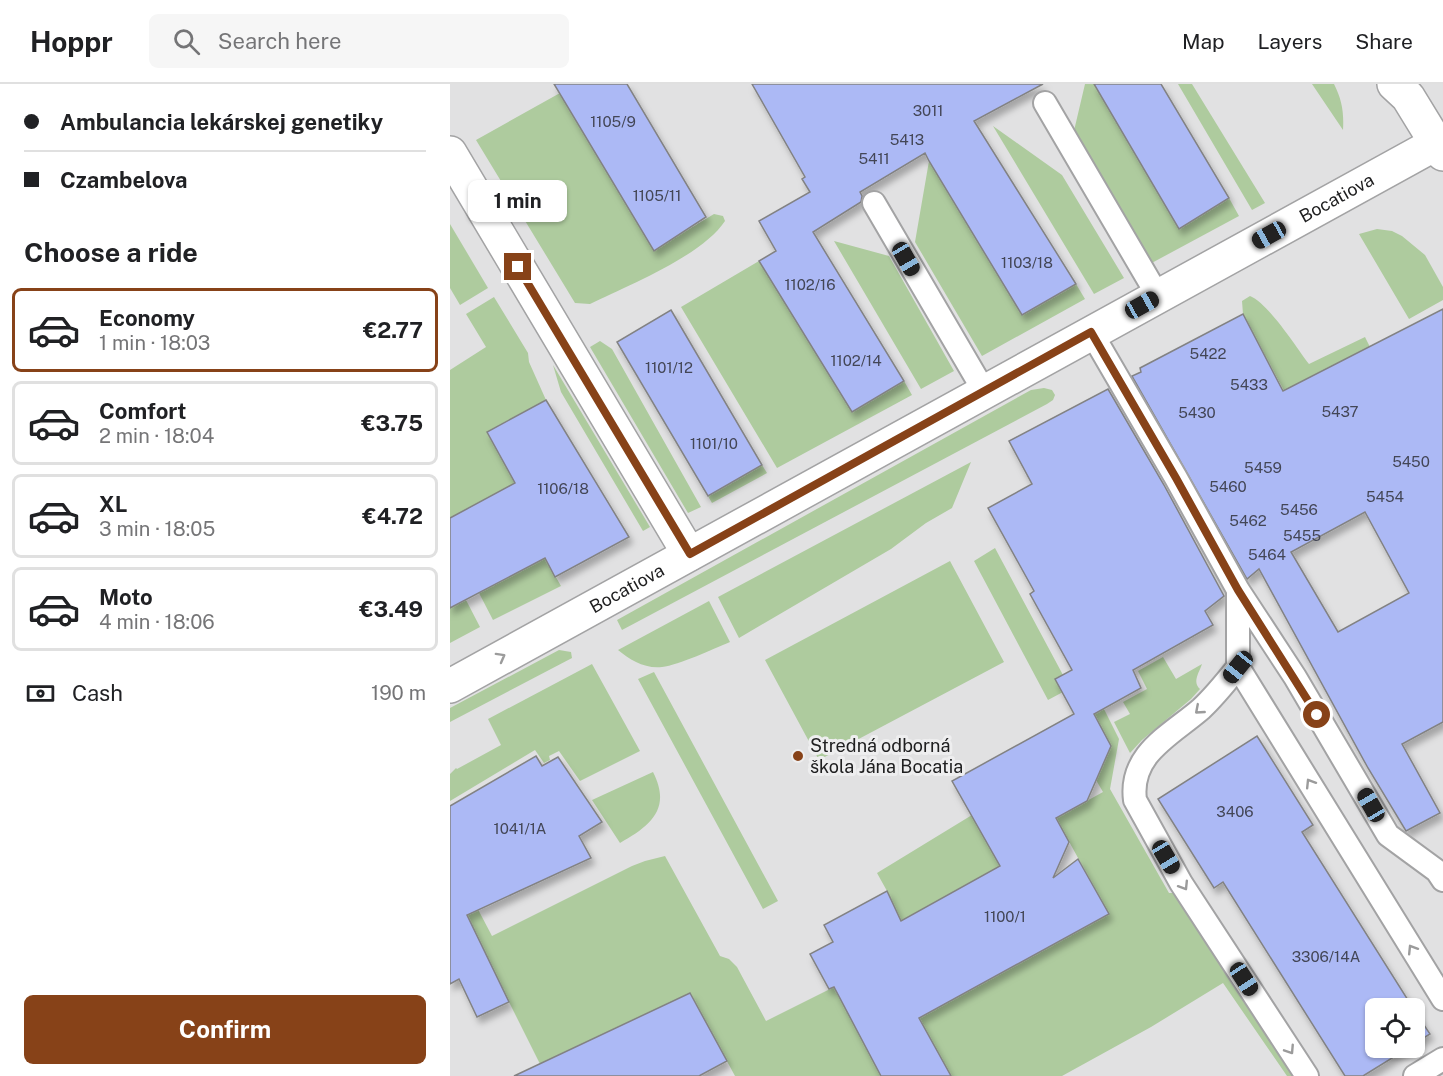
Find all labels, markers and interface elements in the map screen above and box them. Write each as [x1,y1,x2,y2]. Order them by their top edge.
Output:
search box [149,14,569,68]
text: Hoppr [30,25,113,58]
icon: search [170,25,203,58]
text: Search here [218,28,341,54]
text: Map [1182,29,1225,54]
text: Layers [1258,29,1322,54]
text: Share [1355,29,1413,54]
house number: 3011 [913,102,943,119]
text: Ambulancia lekárskej genetiky [60,109,383,135]
house number: 1105/9 [590,113,636,130]
house number: 5413 [890,131,924,148]
house number: 5411 [858,150,890,167]
text: Czambelova [60,167,188,193]
street label: Bocatiova [1295,169,1377,227]
callout: 1 min [469,180,568,222]
house number: 1105/11 [633,187,681,204]
text: 1 min [493,189,542,213]
car [1249,218,1289,252]
text: Choose a ride [24,236,198,268]
car [889,239,923,279]
route end [504,253,531,280]
house number: 1103/18 [1001,254,1053,271]
house number: 1102/16 [784,276,836,293]
car [1122,288,1162,322]
icon: car [27,303,81,357]
text: Economy [99,305,195,331]
text: €2.77 [363,317,423,343]
text: 1 min · 18:03 [99,331,210,355]
house number: 5422 [1190,345,1227,362]
house number: 1102/14 [830,352,882,369]
house number: 1101/12 [645,359,693,376]
house number: 5433 [1230,376,1268,393]
icon: car [27,396,81,450]
text: Comfort [99,398,186,424]
house number: 5437 [1321,403,1359,420]
house number: 5430 [1178,404,1216,421]
text: €3.75 [361,410,423,436]
text: 2 min · 18:04 [99,424,214,448]
house number: 1101/10 [690,435,738,452]
house number: 5450 [1392,453,1430,470]
house number: 5459 [1244,459,1282,476]
house number: 5460 [1209,478,1247,495]
house number: 1106/18 [537,480,589,497]
house number: 5454 [1366,488,1404,505]
icon: car [27,489,81,543]
text: XL [99,491,127,517]
house number: 5456 [1280,501,1318,518]
text: €4.72 [362,503,423,529]
house number: 5462 [1229,512,1267,529]
text: 3 min · 18:05 [99,517,215,541]
house number: 5455 [1283,527,1321,544]
house number: 5464 [1248,546,1286,563]
street label: Bocatiova [586,559,668,617]
icon: car [27,582,81,636]
text: Moto [99,584,153,610]
text: €3.49 [359,596,423,622]
text: 4 min · 18:06 [99,610,215,634]
car [1220,647,1256,687]
one-way arrow [495,653,505,664]
icon: cash [24,677,57,710]
text: Cash [72,680,123,706]
text: 190 m [371,681,426,705]
route start [1303,701,1330,728]
one-way arrow [1195,703,1206,714]
place label: Stredná odborná škola Jána Bocatia [810,735,963,777]
marker: Stredná odborná škola Jána Bocatia [791,749,805,763]
one-way arrow [1306,779,1318,789]
car [1354,785,1388,825]
house number: 3406 [1216,803,1254,820]
house number: 1041/1A [494,820,547,837]
car [1149,837,1183,877]
one-way arrow [1176,880,1188,890]
house number: 1100/1 [984,908,1026,925]
one-way arrow [1408,945,1420,955]
house number: 3306/14A [1292,948,1361,965]
car [1227,959,1261,999]
button: Confirm [24,995,426,1064]
map controls [1365,998,1425,1058]
button: locate [1365,998,1425,1058]
one-way arrow [1282,1044,1294,1054]

